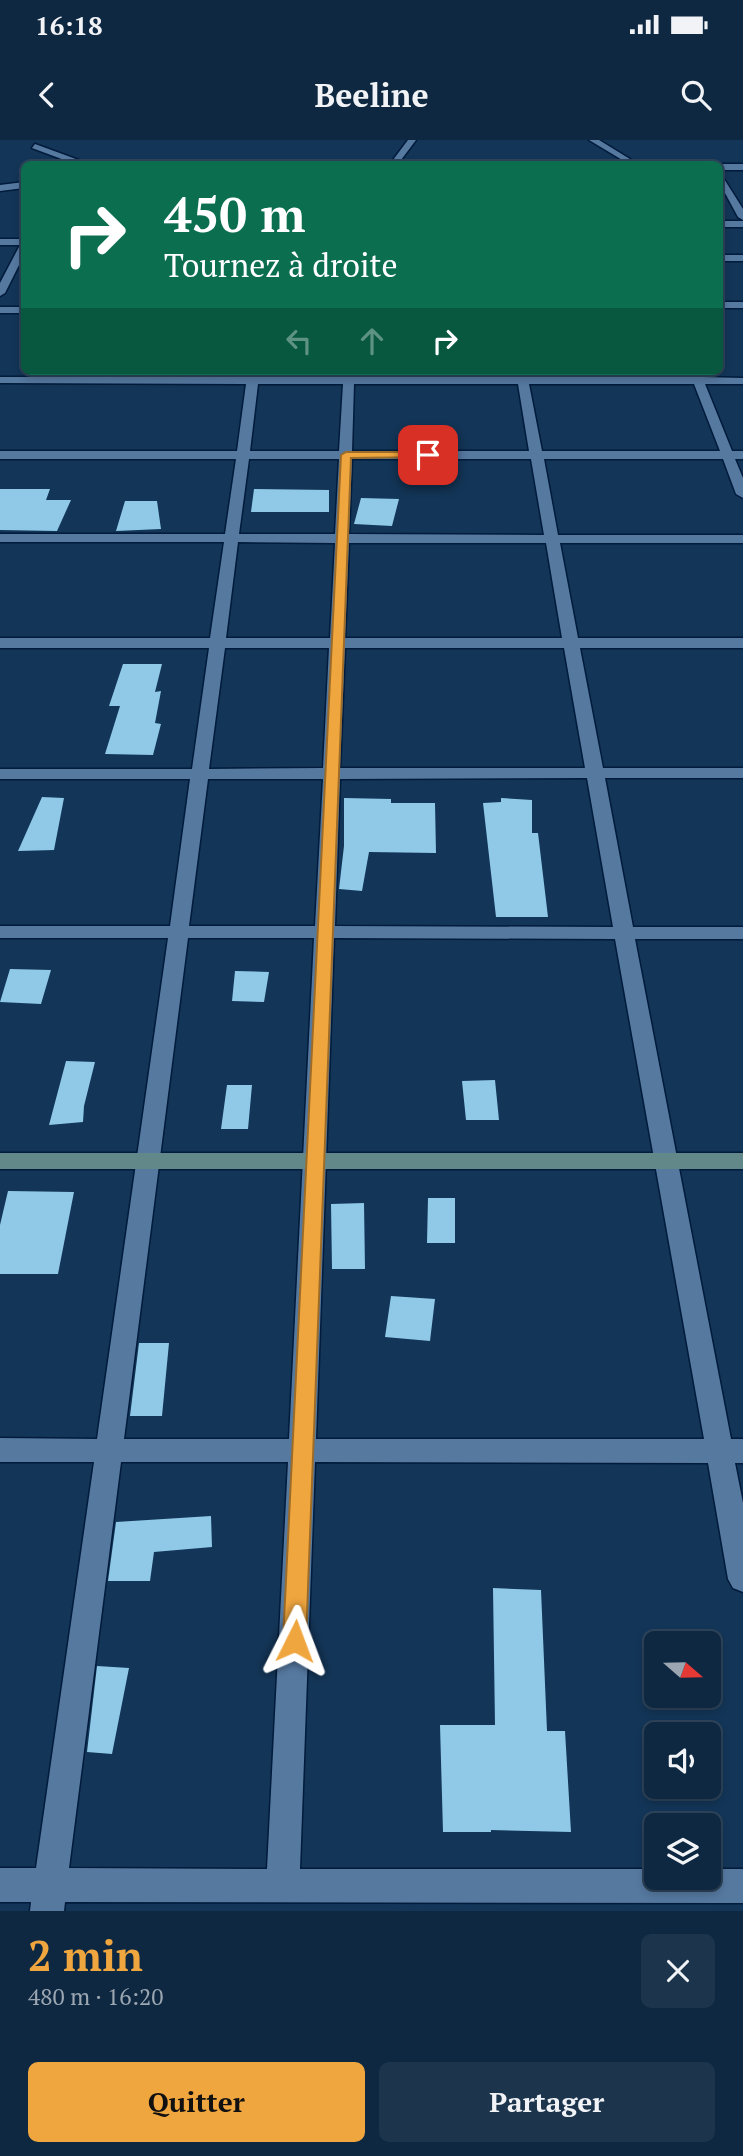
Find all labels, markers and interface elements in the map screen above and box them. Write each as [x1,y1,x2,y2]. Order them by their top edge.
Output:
text: 16:18 [35,8,103,42]
text: Beeline [314,74,429,116]
icon: back [28,76,66,114]
icon: search [677,76,715,114]
text: 450 m [164,181,306,246]
icon: right [49,189,140,280]
text: Tournez à droite [164,244,398,286]
icon: left [280,322,318,360]
icon: ahead [353,322,391,360]
icon: right [426,322,464,360]
pin [398,425,458,485]
icon: arrive [409,436,447,474]
position arrow [258,1604,332,1678]
north arrow [644,1631,721,1708]
map controls [644,1631,721,1890]
button: sound [644,1722,721,1799]
button: layers [644,1813,721,1890]
text: 2 min [28,1927,143,1983]
button: close [641,1934,715,2008]
text: 480 m · 16:20 [28,1981,163,2012]
button: Quitter [28,2062,365,2142]
button: Partager [379,2062,715,2142]

